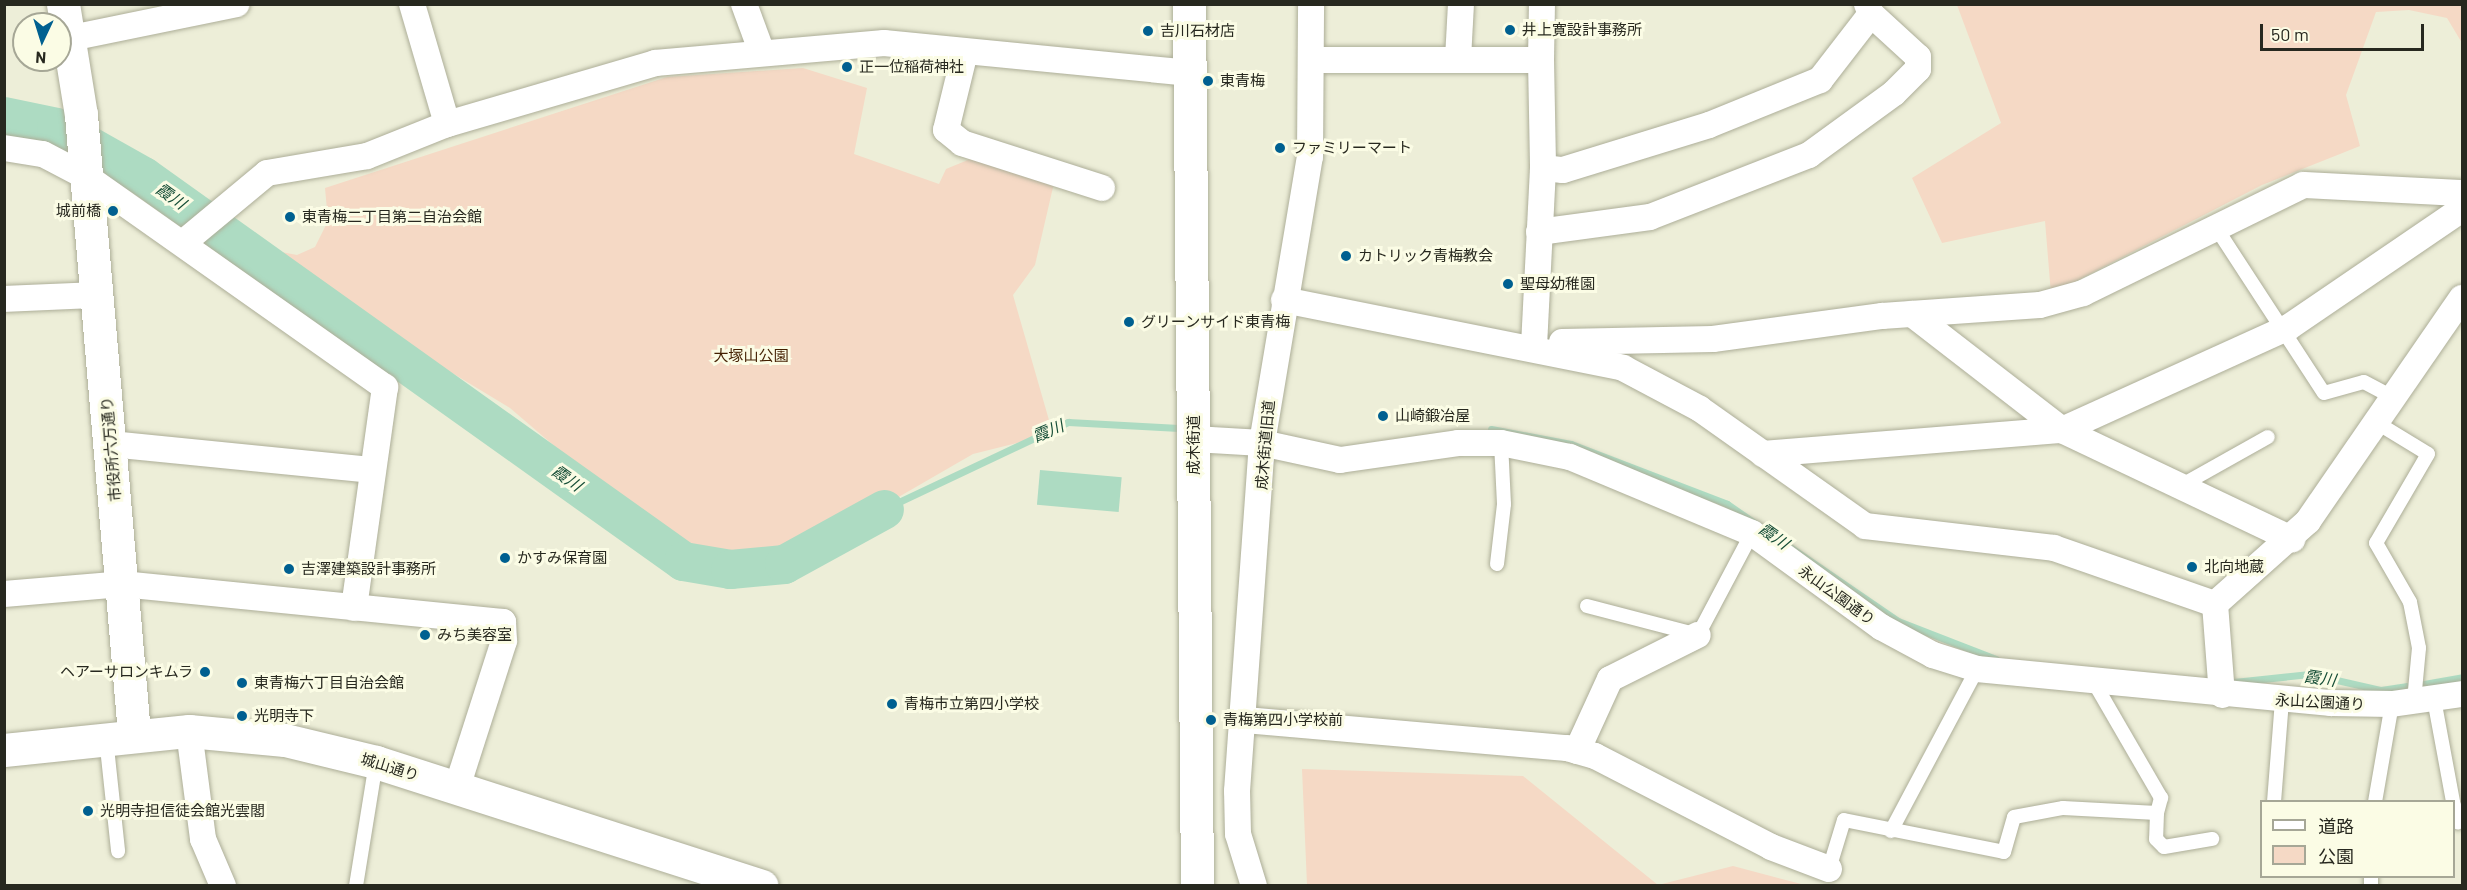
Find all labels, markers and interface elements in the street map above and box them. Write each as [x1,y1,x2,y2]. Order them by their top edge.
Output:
north arrow [12,12,72,72]
scale bar [2263,12,2426,50]
place label: 井上寛設計事務所 [1522,21,1642,39]
place label: 吉川石材店 [1160,22,1235,40]
marker: 井上寛設計事務所 [1503,23,1517,37]
text: 50 m [2271,23,2309,45]
marker: 吉川石材店 [1141,24,1155,38]
text: N [35,49,47,68]
place label: 正一位稲荷神社 [859,58,964,76]
marker: 正一位稲荷神社 [840,60,854,74]
place label: 東青梅 [1220,72,1265,90]
marker: 東青梅 [1201,74,1215,88]
place label: ファミリーマート [1292,139,1412,157]
marker: ファミリーマート [1273,141,1287,155]
water label: 霞川 [152,179,190,213]
place label: 城前橋 [56,202,101,220]
marker: 城前橋 [106,204,120,218]
place label: 東青梅二丁目第二自治会館 [302,208,482,226]
marker: 東青梅二丁目第二自治会館 [283,210,297,224]
place label: カトリック青梅教会 [1358,247,1493,265]
marker: カトリック青梅教会 [1339,249,1353,263]
place label: 聖母幼稚園 [1520,275,1595,293]
marker: 聖母幼稚園 [1501,277,1515,291]
place label: グリーンサイド東青梅 [1141,313,1291,331]
marker: グリーンサイド東青梅 [1122,315,1136,329]
park label: 大塚山公園 [714,347,788,365]
street label: 市役所六万通り [97,396,125,502]
street label: 成木街道旧道 [1252,399,1278,491]
place label: 山崎鍛冶屋 [1395,407,1470,425]
marker: 山崎鍛冶屋 [1376,409,1390,423]
street label: 成木街道 [1185,415,1203,475]
water label: 霞川 [1030,416,1066,446]
water label: 霞川 [548,461,586,495]
water label: 霞川 [1755,519,1793,553]
place label: かすみ保育園 [517,549,607,567]
marker: かすみ保育園 [498,551,512,565]
place label: 北向地蔵 [2204,558,2264,576]
place label: 吉澤建築設計事務所 [301,560,436,578]
marker: 北向地蔵 [2185,560,2199,574]
street label: 永山公園通り [1795,561,1879,629]
marker: 吉澤建築設計事務所 [282,562,296,576]
place label: みち美容室 [437,626,512,644]
marker: みち美容室 [418,628,432,642]
place label: ヘアーサロンキムラ [59,663,193,681]
marker: ヘアーサロンキムラ [198,665,212,679]
water label: 霞川 [2303,666,2337,690]
place label: 東青梅六丁目自治会館 [254,674,404,692]
marker: 東青梅六丁目自治会館 [235,676,249,690]
street label: 永山公園通り [2275,691,2365,713]
place label: 青梅市立第四小学校 [904,695,1039,713]
marker: 青梅市立第四小学校 [885,697,899,711]
place label: 光明寺下 [254,707,314,725]
marker: 光明寺下 [235,709,249,723]
place label: 青梅第四小学校前 [1223,711,1343,729]
marker: 青梅第四小学校前 [1204,713,1218,727]
street label: 城山通り [359,750,421,784]
legend [2260,800,2455,878]
place label: 光明寺担信徒会館光雲閣 [100,802,265,820]
marker: 光明寺担信徒会館光雲閣 [81,804,95,818]
text: 道路 [2318,815,2354,837]
text: 公園 [2318,845,2354,867]

